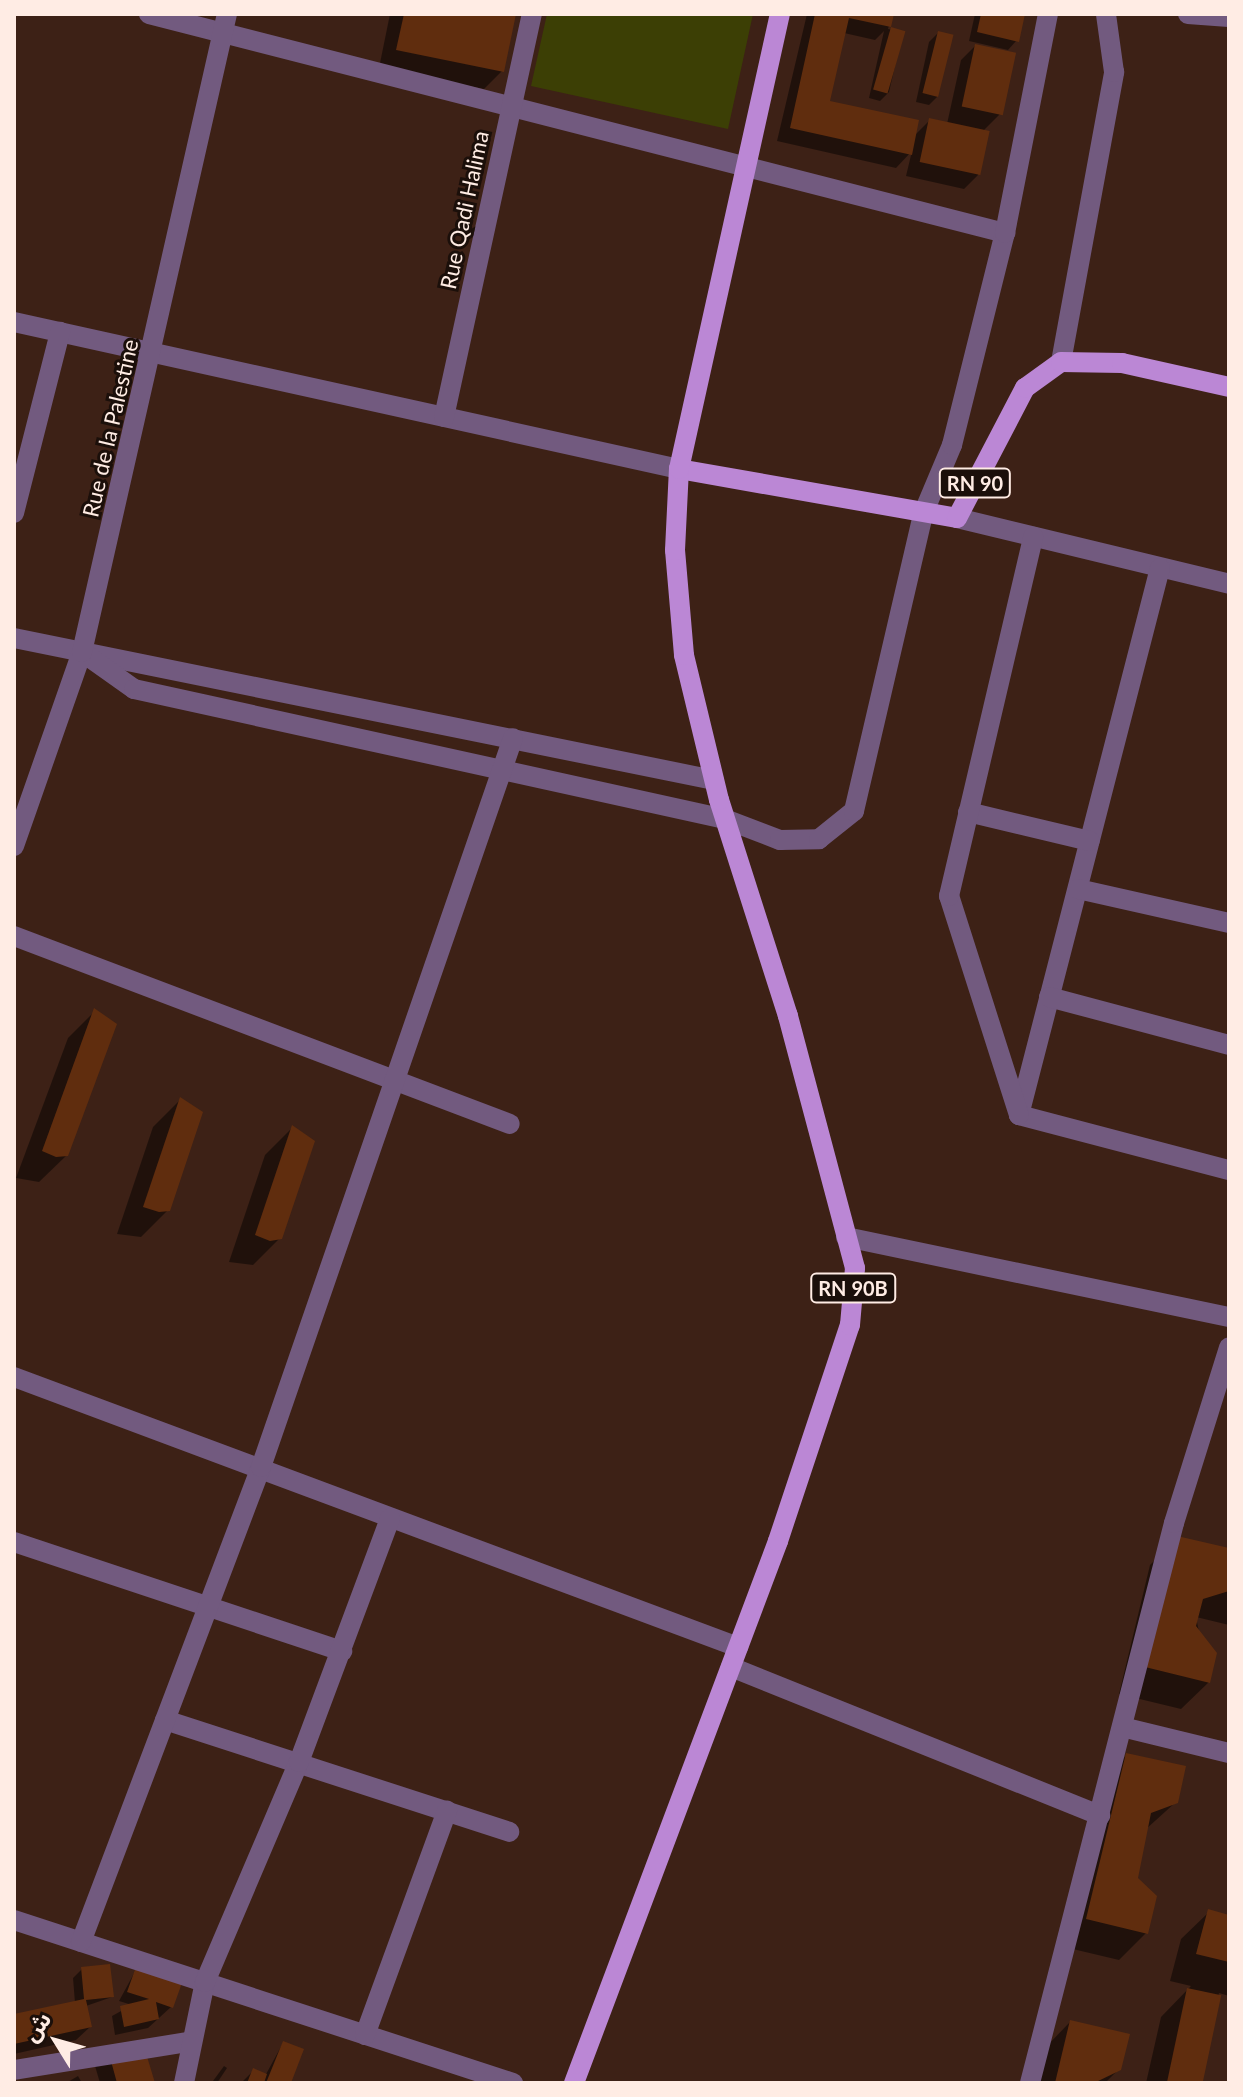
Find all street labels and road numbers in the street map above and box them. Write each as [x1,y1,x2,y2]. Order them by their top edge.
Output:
street label: Rue Qadi Halima [434,128,494,292]
street label: Rue de la Palestine [77,336,143,520]
road number: RN 90 [937,467,1013,499]
road number: RN 90B [809,1272,897,1304]

